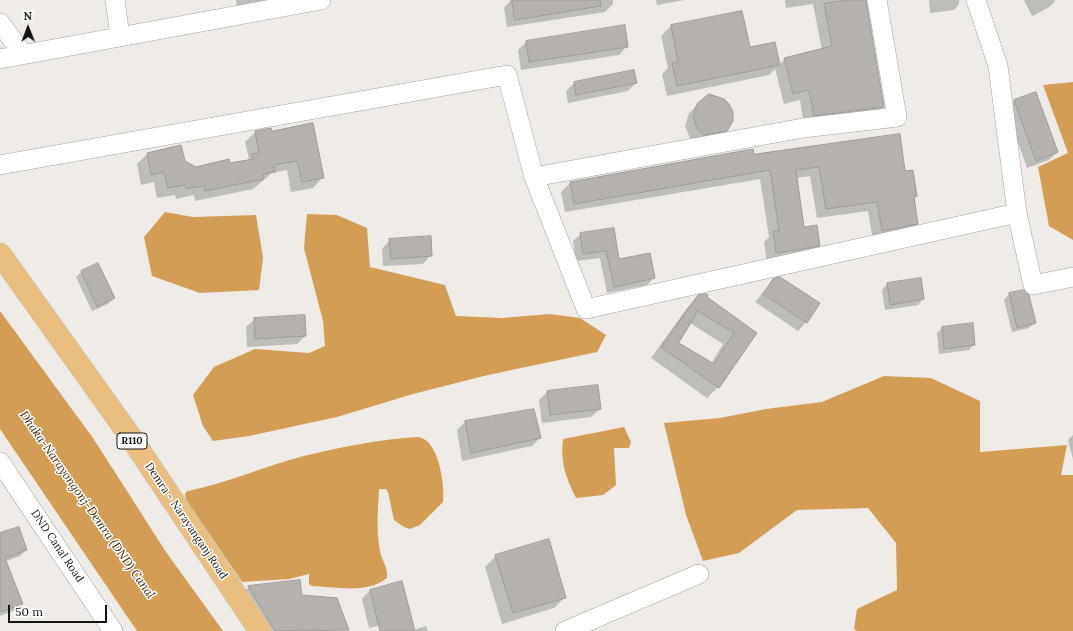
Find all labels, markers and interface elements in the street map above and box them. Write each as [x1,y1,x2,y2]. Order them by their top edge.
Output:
north arrow [8,8,48,48]
text: N [23,9,32,23]
water label: Dhaka-Narayongonj-Demra (DND) Canal [16,408,158,602]
road number: R110 [117,433,147,449]
street label: Demra - Narayanganj Road [142,460,230,582]
street label: DND Canal Road [28,507,86,585]
scale bar [10,597,109,623]
text: 50 m [15,604,43,619]

